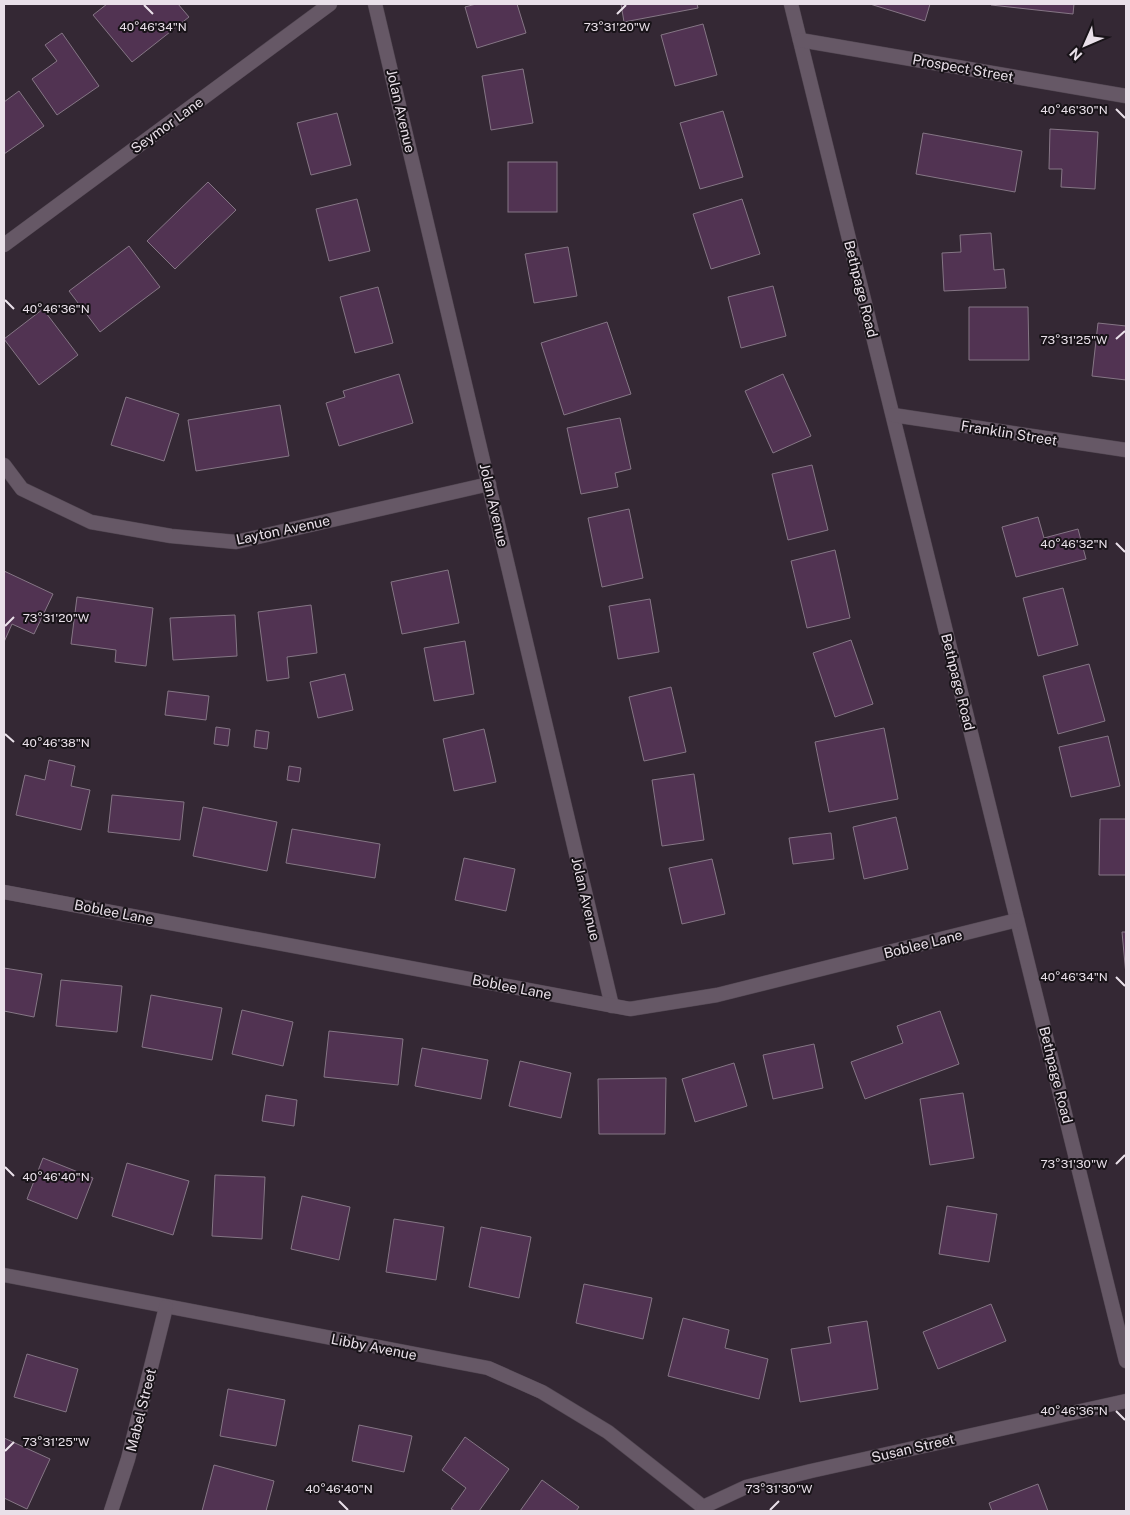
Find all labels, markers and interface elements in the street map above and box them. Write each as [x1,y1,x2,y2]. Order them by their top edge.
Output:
text: 40°46'34"N [119,20,187,34]
text: 73°31'20"W [584,20,651,34]
north arrow [1060,20,1110,70]
text: N [1066,45,1085,64]
street label: Prospect Street [911,51,1015,85]
street label: Jolan Avenue [384,68,418,154]
street label: Seymor Lane [128,93,206,157]
text: 40°46'30"N [1040,103,1108,117]
street label: Bethpage Road [841,239,881,339]
text: 40°46'36"N [22,302,90,316]
text: 73°31'25"W [1041,333,1108,347]
street label: Franklin Street [960,417,1058,449]
street label: Jolan Avenue [477,462,511,548]
street label: Layton Avenue [235,512,331,548]
text: 40°46'32"N [1040,537,1108,551]
text: 73°31'20"W [23,611,90,625]
street label: Bethpage Road [938,632,978,732]
text: 40°46'38"N [22,736,90,750]
street label: Jolan Avenue [569,856,603,942]
street label: Boblee Lane [73,896,155,928]
street label: Boblee Lane [882,926,964,961]
text: 40°46'34"N [1040,970,1108,984]
street label: Boblee Lane [471,971,553,1003]
street label: Bethpage Road [1036,1025,1076,1125]
text: 73°31'30"W [1041,1157,1108,1171]
text: 40°46'40"N [22,1170,90,1184]
street label: Libby Avenue [330,1331,418,1363]
street label: Mabel Street [123,1367,159,1453]
text: 40°46'36"N [1040,1404,1108,1418]
street label: Susan Street [870,1431,956,1465]
text: 73°31'25"W [23,1435,90,1449]
text: 40°46'40"N [305,1482,373,1496]
text: 73°31'30"W [746,1482,813,1496]

